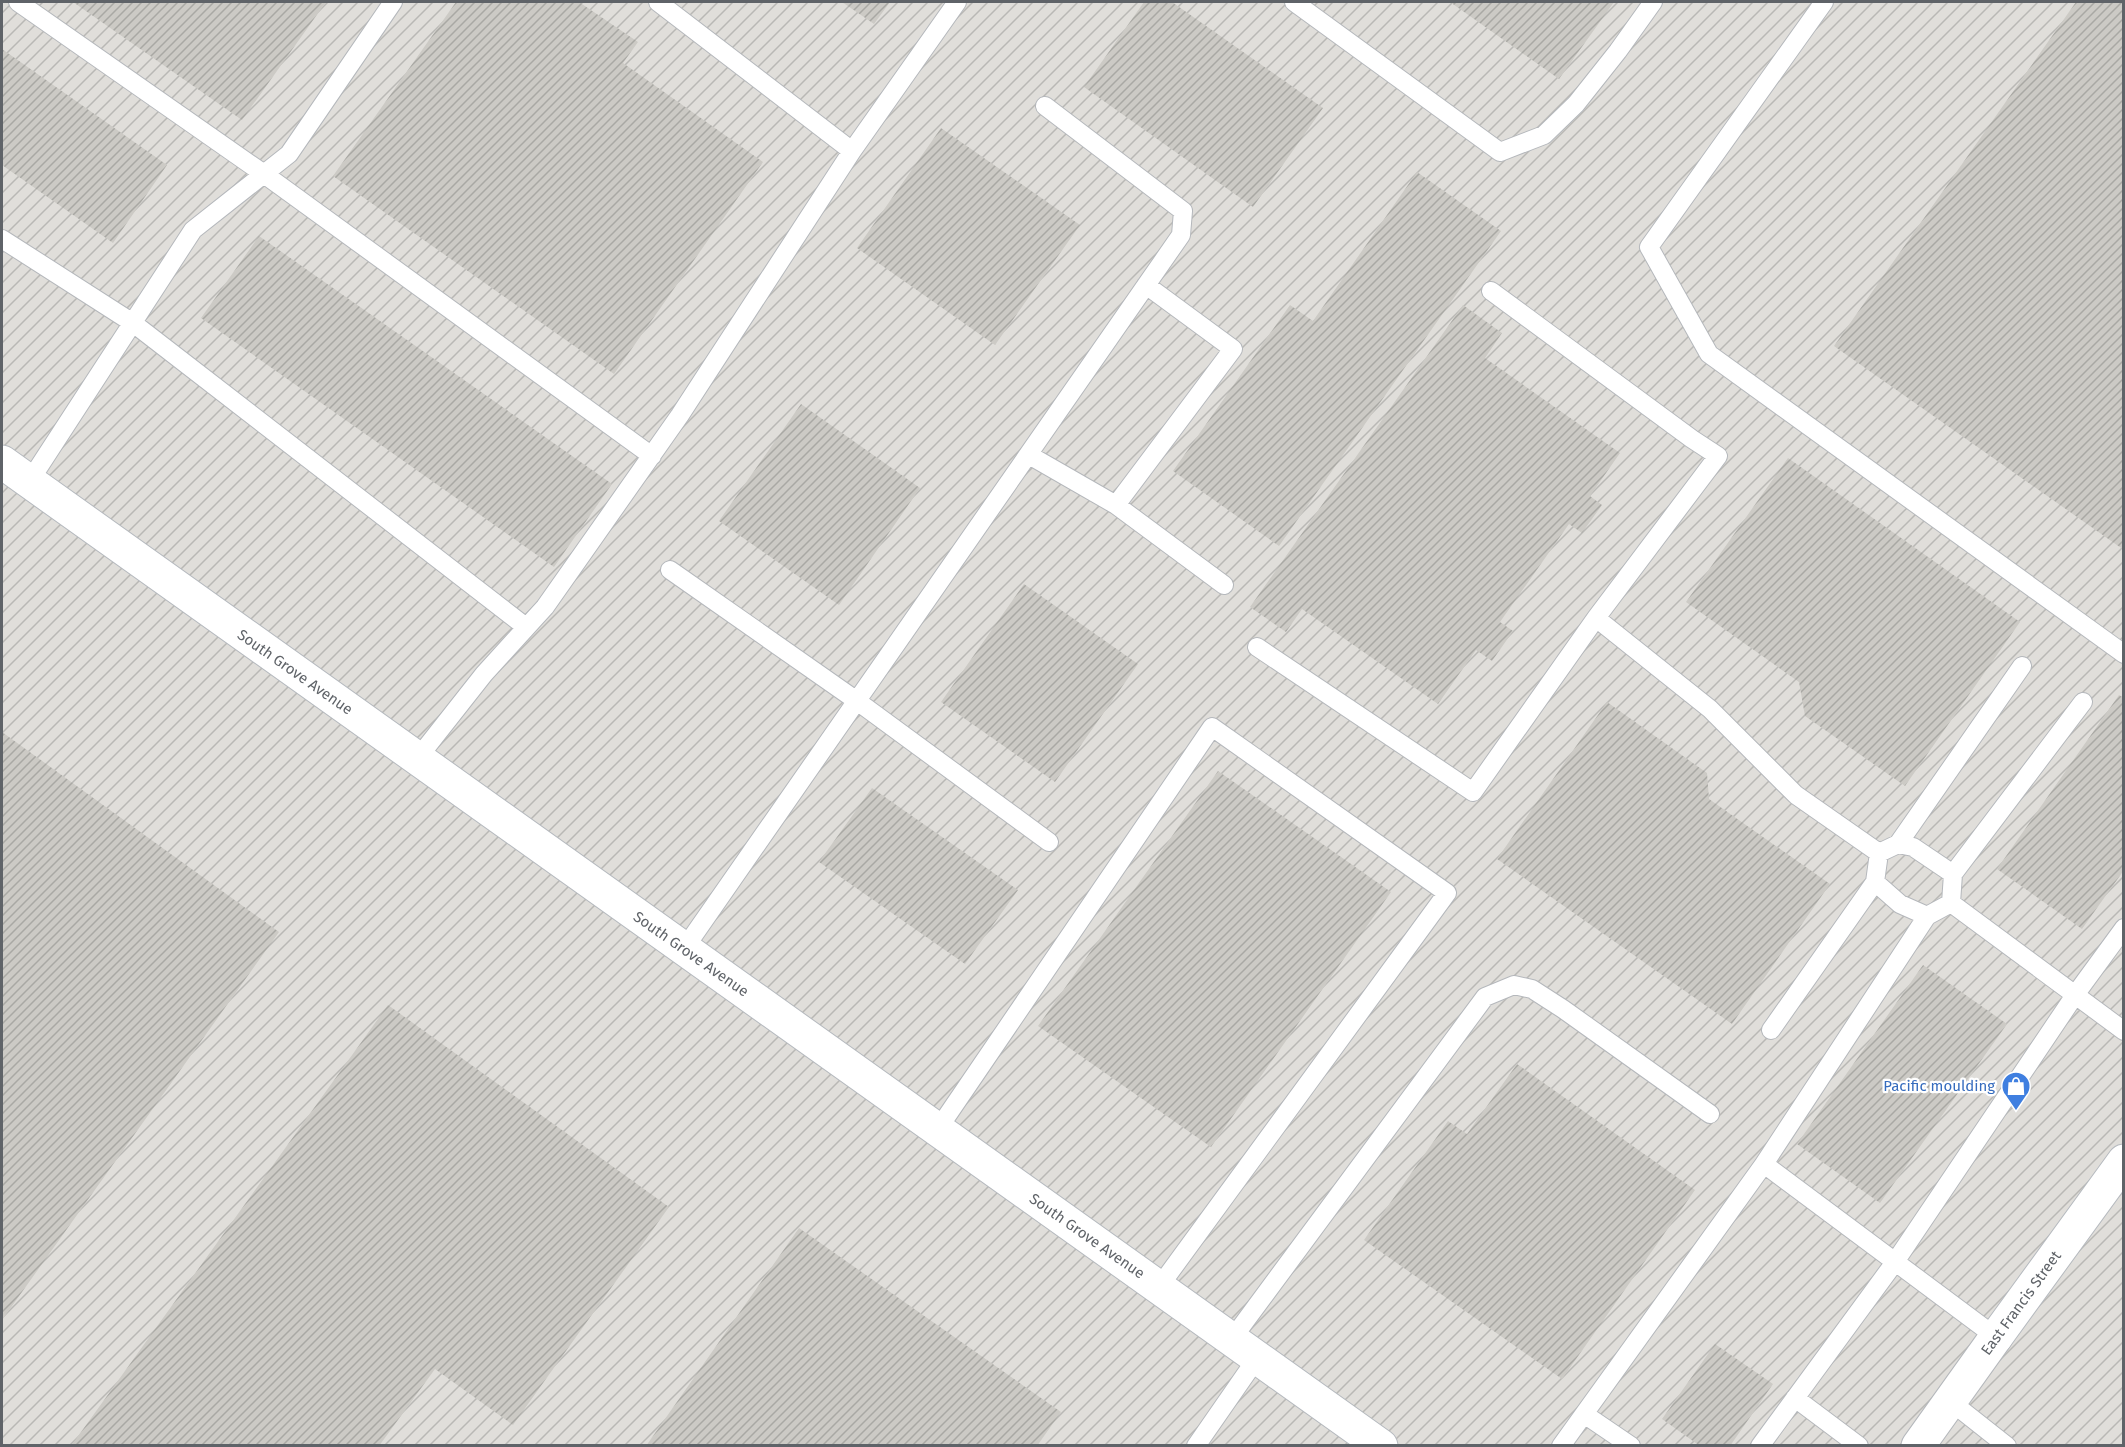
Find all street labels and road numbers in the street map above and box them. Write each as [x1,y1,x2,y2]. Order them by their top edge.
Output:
street label: South Grove Avenue [234,625,356,719]
street label: South Grove Avenue [630,907,752,1001]
street label: South Grove Avenue [1026,1189,1148,1283]
street label: East Francis Street [1977,1247,2065,1359]

